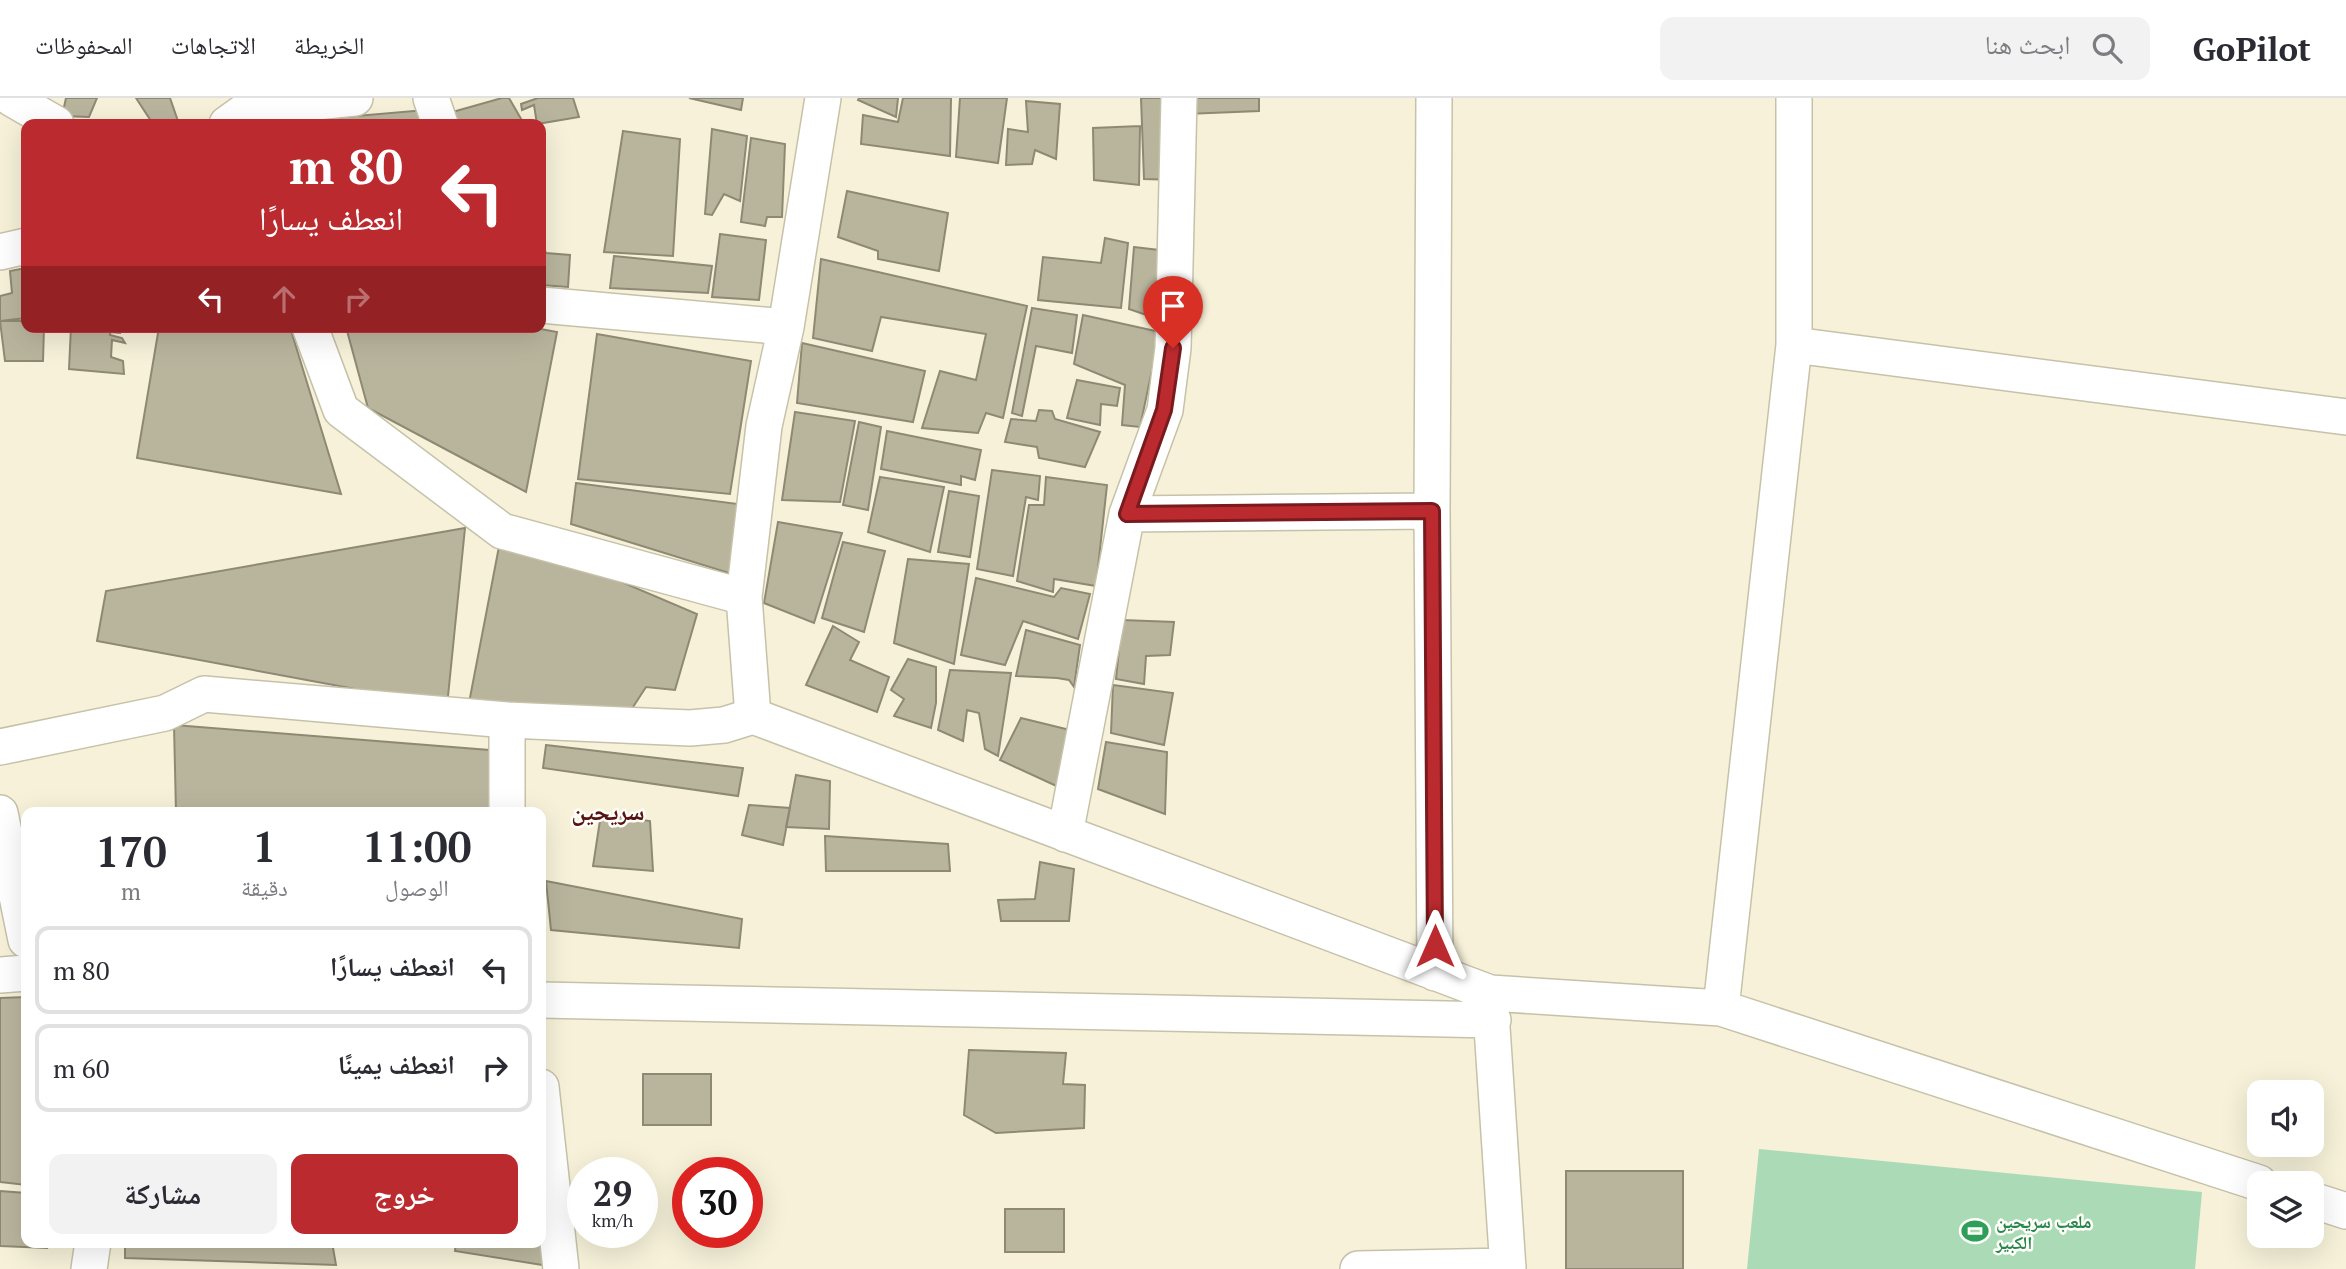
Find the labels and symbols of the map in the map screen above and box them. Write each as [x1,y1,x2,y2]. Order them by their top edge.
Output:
pin [1143,276,1203,348]
district label: سريحين [571,795,645,827]
position arrow [1398,909,1472,983]
speed limit sign: 30 [672,1157,763,1248]
place label: ملعب سريحين الكبير [1995,1209,2092,1254]
sports icon: ملعب سريحين الكبير [1960,1216,1990,1246]

